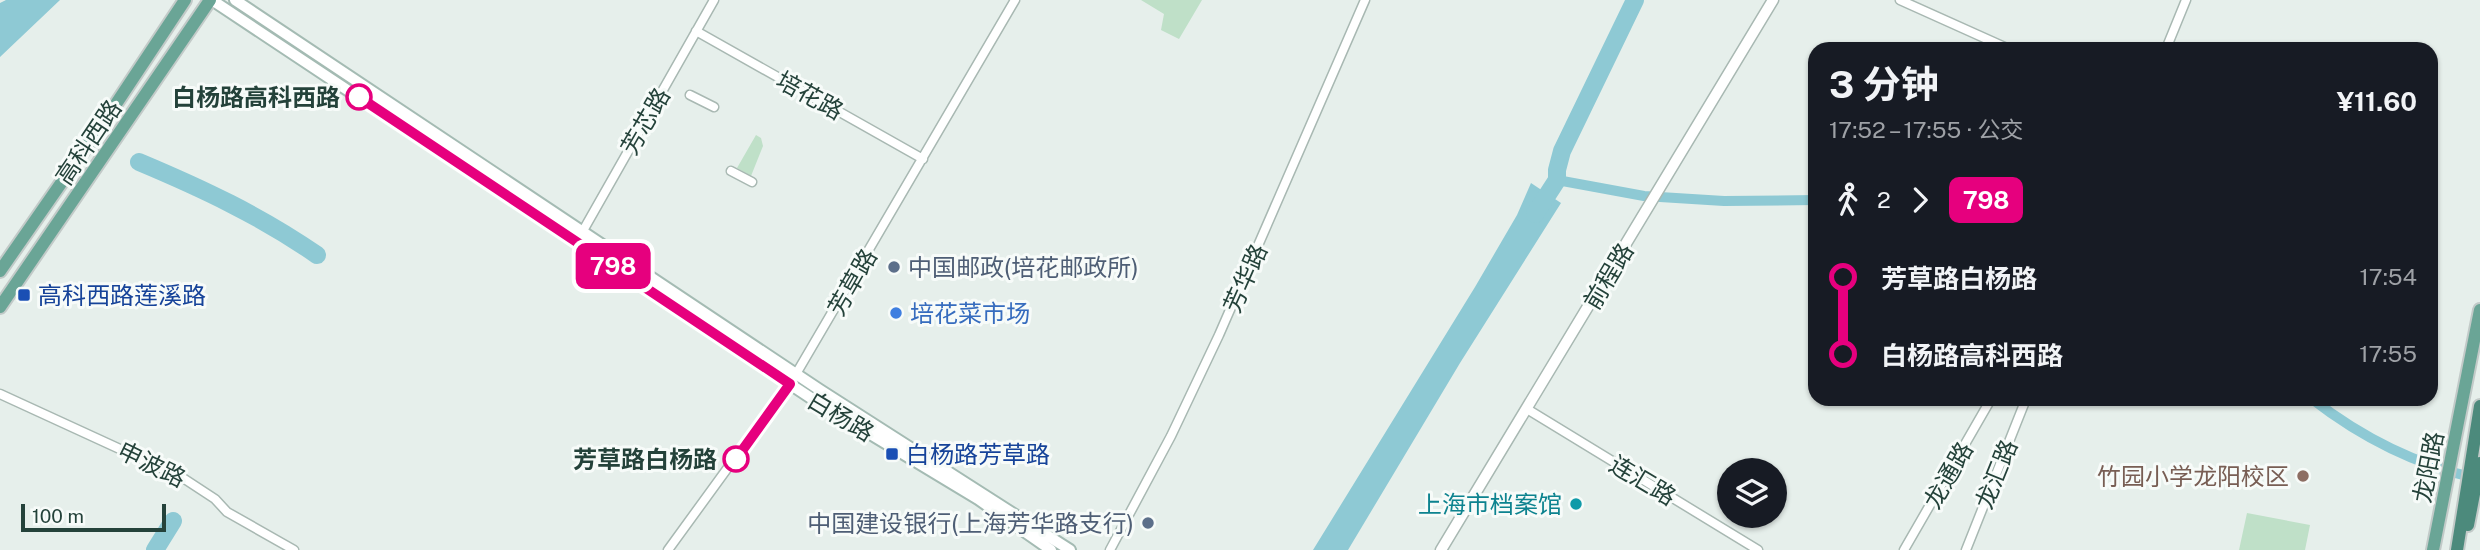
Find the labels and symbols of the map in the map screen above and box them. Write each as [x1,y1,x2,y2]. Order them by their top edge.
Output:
street label: 培花路 [772,65,848,125]
place label: 白杨路高科西路 [172,83,340,111]
street label: 芳芯路 [615,83,675,159]
marker: 白杨路高科西路 [346,84,372,110]
street label: 高科西路 [50,94,126,190]
street label: 前程路 [1577,238,1639,314]
street label: 芳华路 [1218,239,1272,317]
line badge: 798 [573,243,653,289]
street label: 芳草路 [822,244,882,320]
place label: 中国邮政(培花邮政所) [908,253,1139,281]
marker: 中国邮政(培花邮政所) [886,259,902,275]
place label: 高科西路莲溪路 [38,281,206,309]
marker: 高科西路莲溪路 [16,287,32,303]
place label: 培花菜市场 [910,299,1030,327]
marker: 培花菜市场 [888,305,904,321]
street label: 白杨路 [803,385,879,447]
street label: 龙阳路 [2407,429,2449,505]
street label: 龙汇路 [1970,435,2022,513]
street label: 申波路 [114,436,190,492]
street label: 龙通路 [1918,437,1978,513]
place label: 白杨路芳草路 [906,440,1050,468]
place label: 芳草路白杨路 [573,445,717,473]
marker: 芳草路白杨路 [723,446,749,472]
marker: 白杨路芳草路 [884,446,900,462]
street label: 连汇路 [1605,449,1681,511]
place label: 竹园小学龙阳校区 [2097,462,2289,490]
marker: 竹园小学龙阳校区 [2295,468,2311,484]
place label: 上海市档案馆 [1418,490,1562,518]
marker: 上海市档案馆 [1568,496,1584,512]
scale bar [21,501,166,533]
place label: 中国建设银行(上海芳华路支行) [807,509,1134,537]
marker: 中国建设银行(上海芳华路支行) [1140,515,1156,531]

